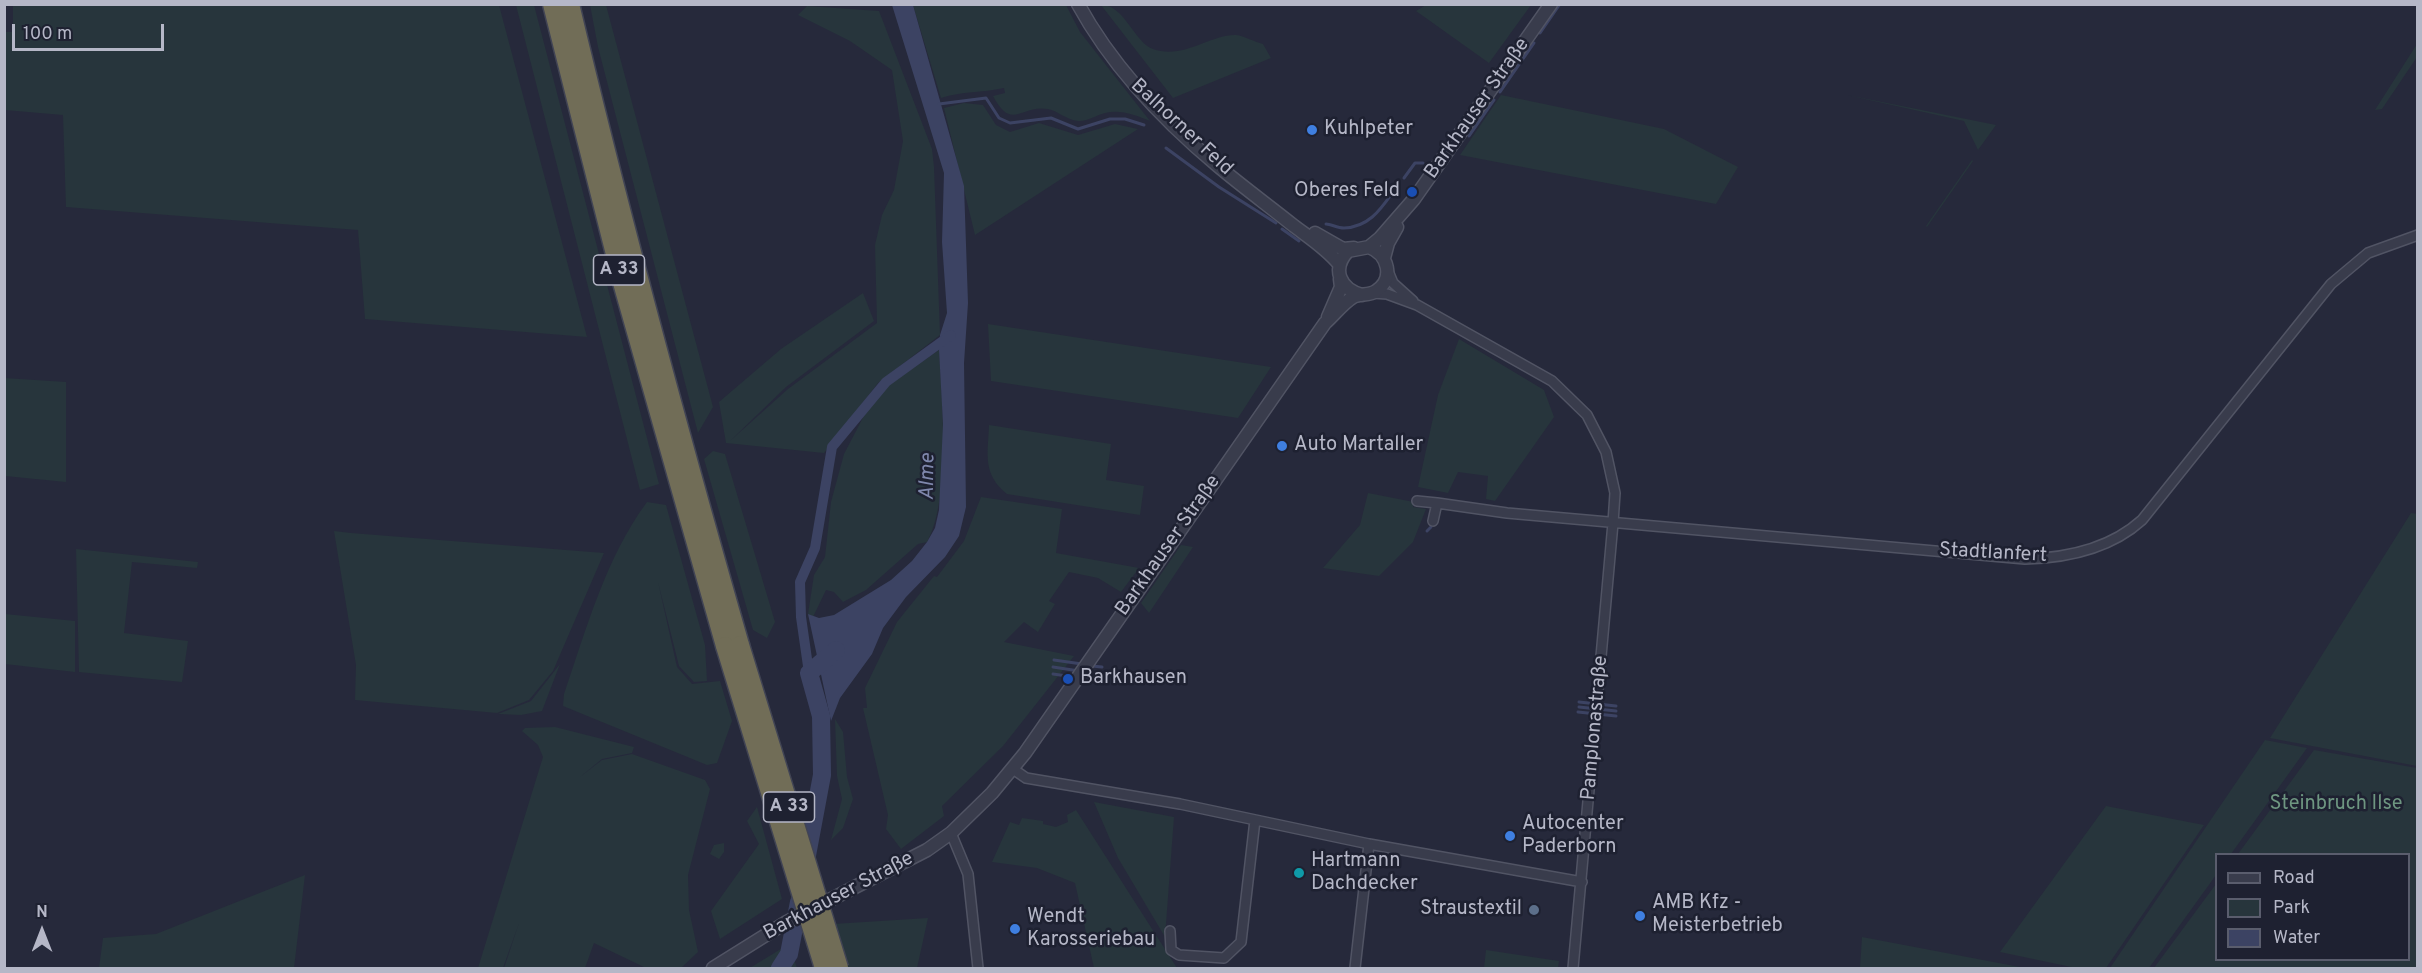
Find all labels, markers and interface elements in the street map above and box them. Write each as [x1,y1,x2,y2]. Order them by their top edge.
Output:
scale bar [15,12,166,50]
text: 100 m [23,23,72,46]
street label: Barkhauser Straße [1420,34,1536,184]
street label: Balhorner Feld [1125,74,1237,182]
place label: Kuhlpeter [1324,118,1413,142]
marker: Kuhlpeter [1305,123,1319,137]
place label: Oberes Feld [1294,180,1400,204]
marker: Oberes Feld [1405,185,1419,199]
road number: A 33 [594,255,644,285]
place label: Auto Martaller [1294,434,1423,458]
marker: Auto Martaller [1275,439,1289,453]
water label: Alme [916,453,942,501]
street label: Barkhauser Straße [1111,471,1227,621]
street label: Stadtlanfert [1938,539,2048,569]
street label: Pamplonastraße [1578,655,1614,801]
place label: Barkhausen [1080,667,1187,691]
marker: Barkhausen [1061,672,1075,686]
road number: A 33 [764,792,814,822]
park label: Steinbruch Ilse [2270,793,2402,817]
place label: Autocenter Paderborn [1522,813,1624,860]
marker: Autocenter Paderborn [1503,829,1517,843]
street label: Barkhauser Straße [760,847,918,947]
place label: Hartmann Dachdecker [1311,850,1418,897]
legend [2215,853,2410,961]
marker: Hartmann Dachdecker [1292,866,1306,880]
text: Road [2273,867,2315,890]
place label: AMB Kfz - Meisterbetrieb [1652,892,1783,939]
text: Park [2273,897,2310,920]
place label: Straustextil [1420,898,1522,922]
north arrow [12,901,72,961]
text: N [36,903,48,923]
marker: Straustextil [1527,903,1541,917]
place label: Wendt Karosseriebau [1027,906,1155,953]
marker: AMB Kfz - Meisterbetrieb [1633,909,1647,923]
marker: Wendt Karosseriebau [1008,922,1022,936]
text: Water [2273,927,2320,950]

